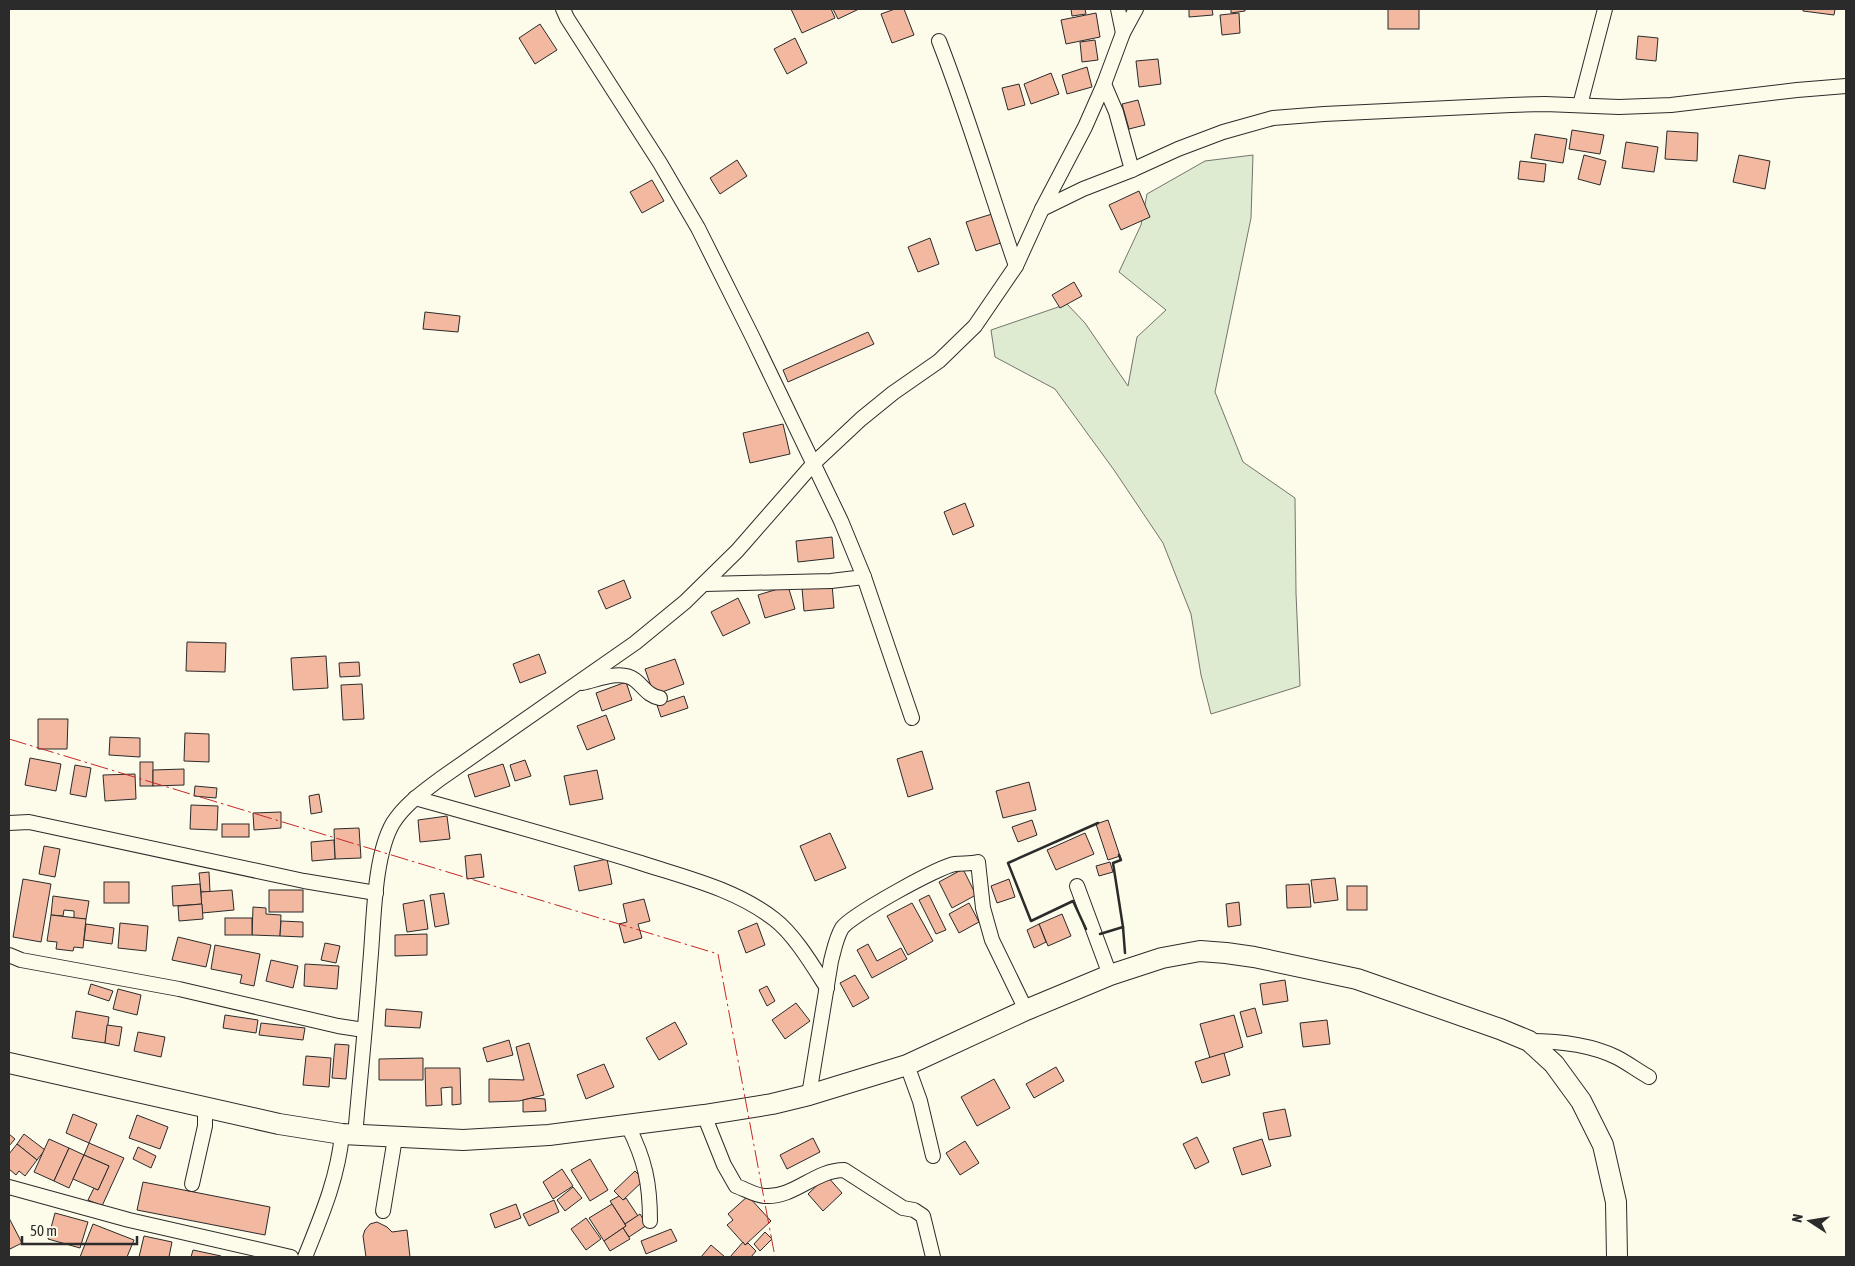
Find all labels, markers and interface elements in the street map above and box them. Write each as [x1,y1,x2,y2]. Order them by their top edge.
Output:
north arrow [1785,1196,1835,1246]
text: N [1789,1213,1806,1224]
scale bar [22,1214,138,1246]
text: 50 m [30,1222,57,1239]

